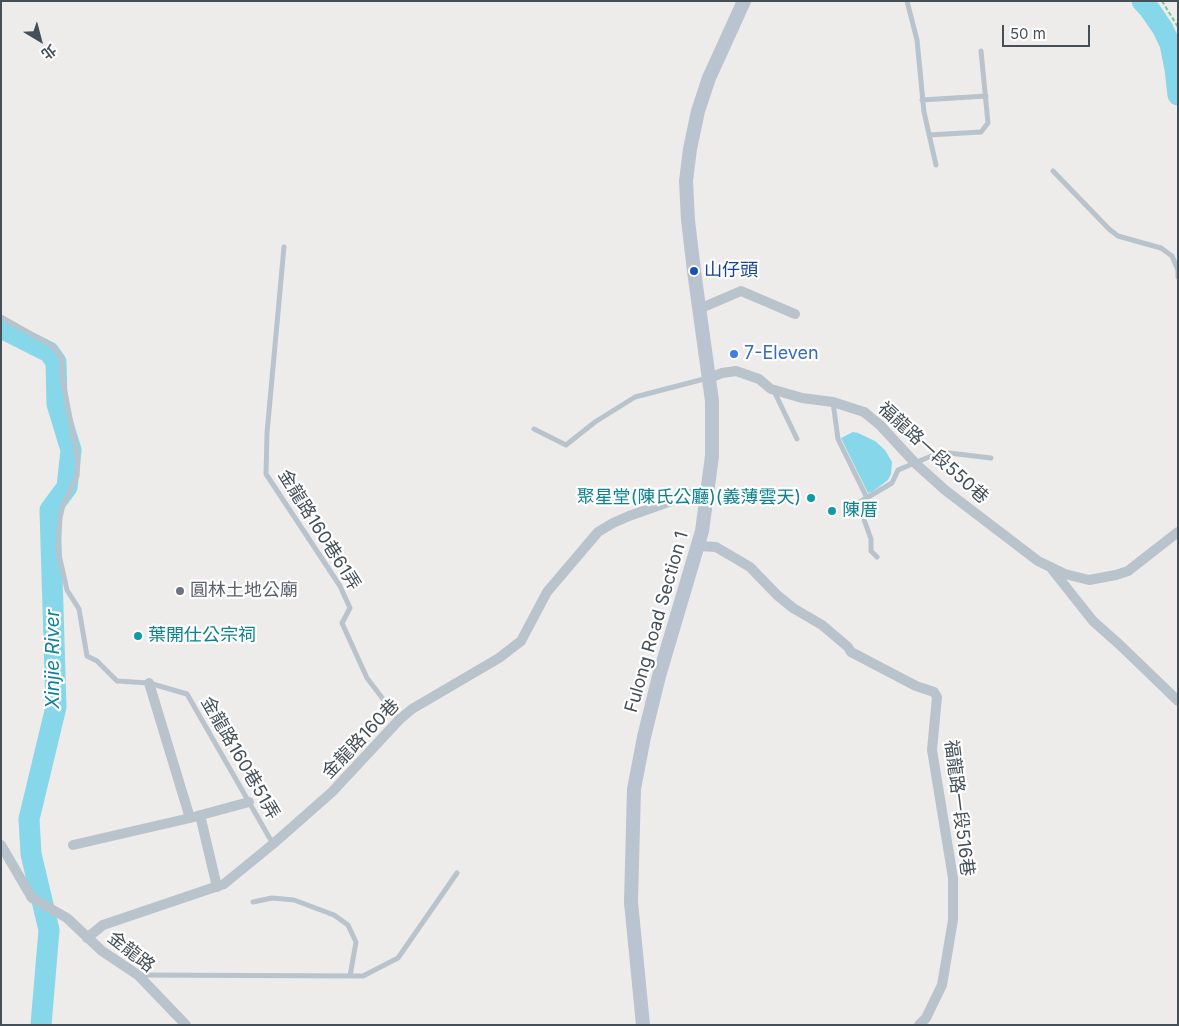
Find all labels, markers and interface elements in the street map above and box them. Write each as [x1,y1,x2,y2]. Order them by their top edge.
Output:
north arrow [15,15,65,65]
scale bar [1004,15,1092,47]
text: 50 m [1010,24,1046,43]
text: 北 [39,41,60,63]
place label: 山仔頭 [704,260,758,282]
marker: 山仔頭 [688,265,700,277]
place label: 7-Eleven [744,343,819,365]
marker: 7-Eleven [728,348,740,360]
street label: 福龍路一段550巷 [873,398,993,508]
street label: 金龍路160巷61弄 [273,466,365,594]
place label: 聚星堂(陳氏公廳)(義薄雲天) [577,487,801,509]
marker: 聚星堂(陳氏公廳)(義薄雲天) [805,492,817,504]
place label: 陳厝 [842,500,878,522]
marker: 陳厝 [826,505,838,517]
street label: Fulong Road Section 1 [621,529,693,715]
place label: 圓林土地公廟 [190,580,298,602]
marker: 圓林土地公廟 [174,585,186,597]
water label: Xinjie River [42,609,64,709]
place label: 葉開仕公宗祠 [148,625,256,647]
marker: 葉開仕公宗祠 [132,630,144,642]
street label: 金龍路160巷51弄 [196,693,284,823]
street label: 金龍路160巷 [318,695,404,783]
street label: 福龍路一段516巷 [940,738,978,878]
street label: 金龍路 [103,927,159,977]

